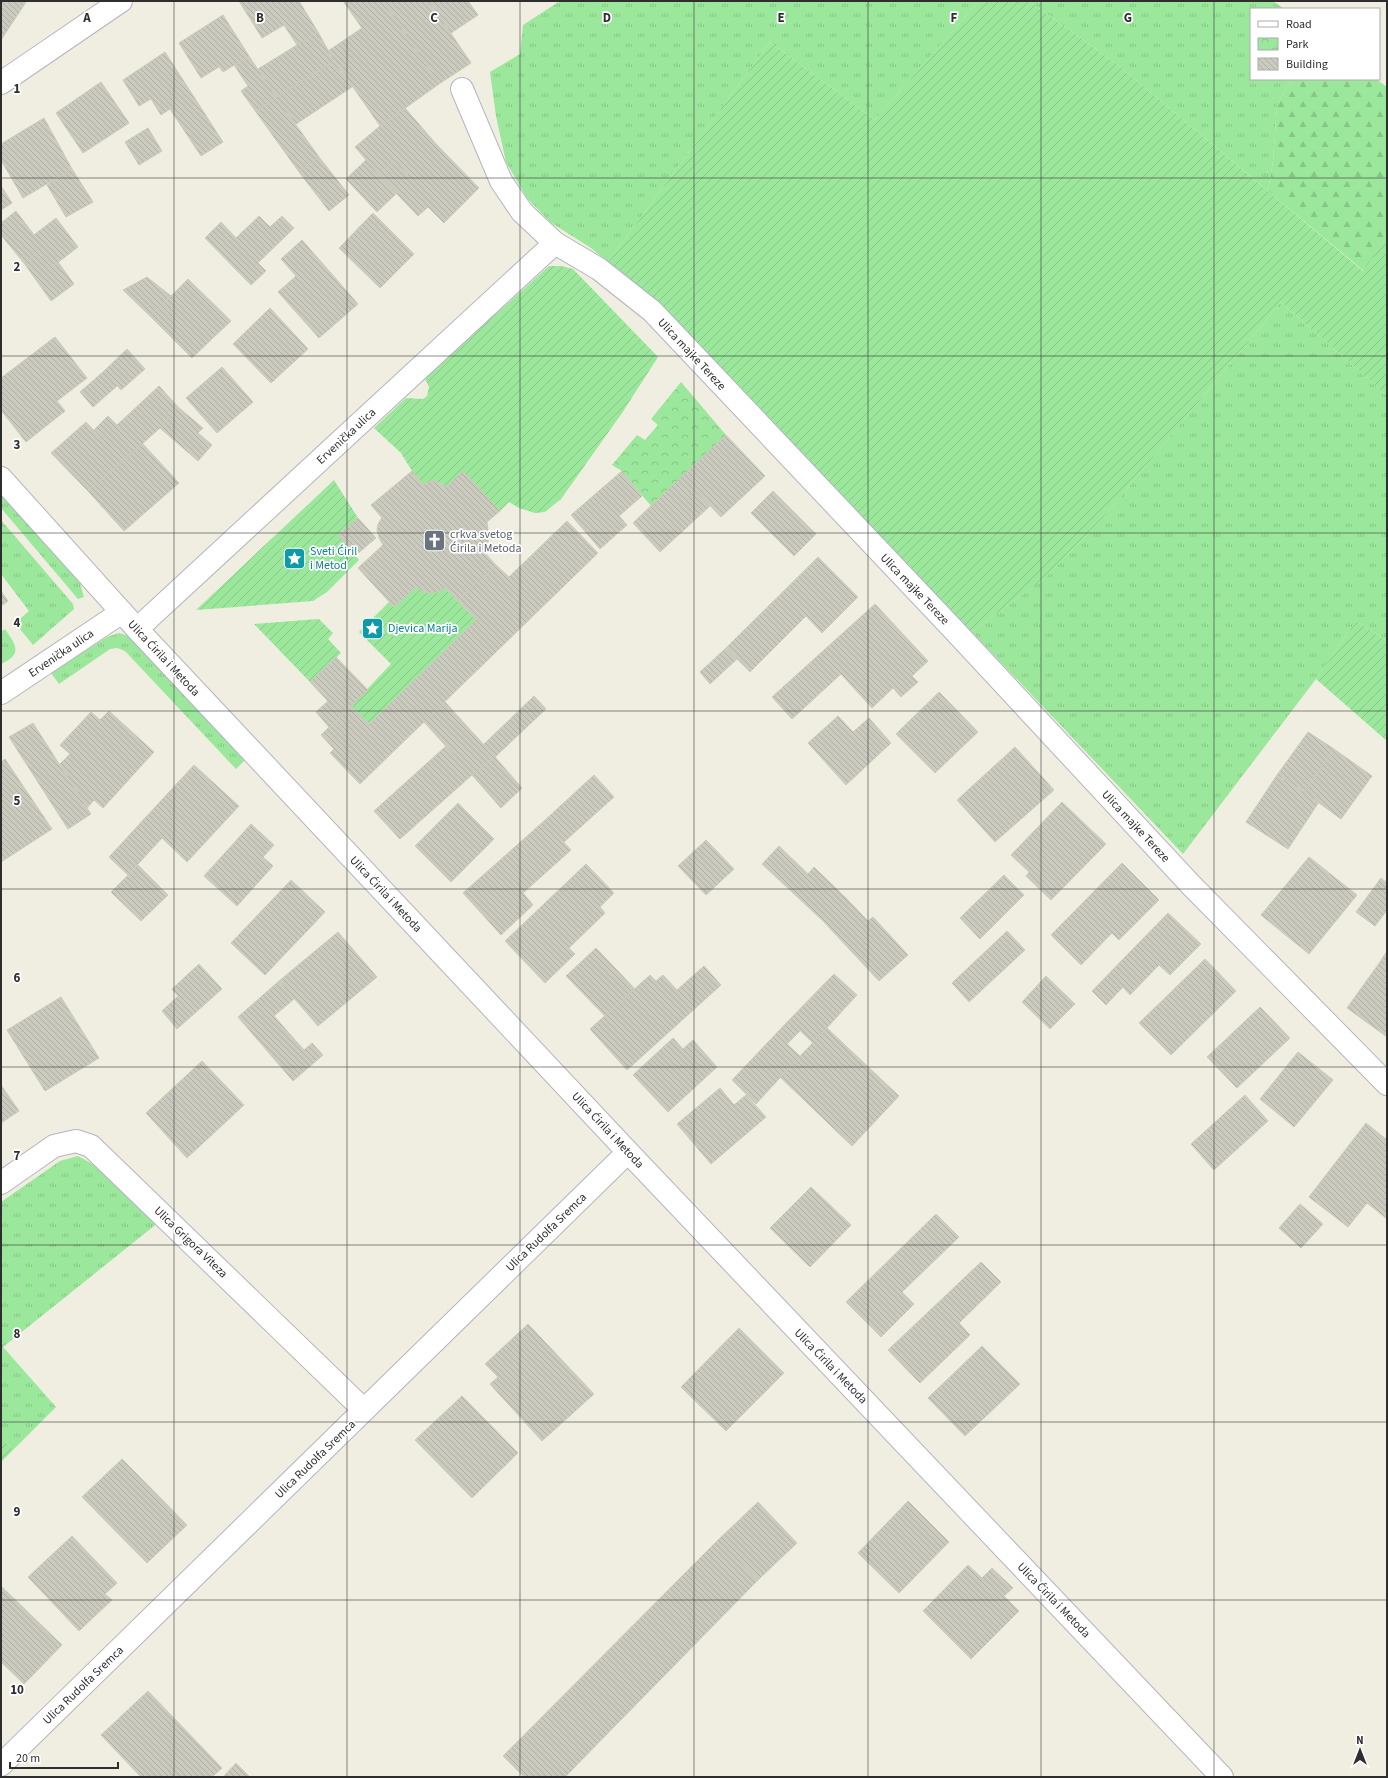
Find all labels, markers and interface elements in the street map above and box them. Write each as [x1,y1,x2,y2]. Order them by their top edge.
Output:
legend [1250,8,1380,80]
text: A [82,9,91,27]
text: B [256,9,264,27]
text: C [430,9,438,27]
text: D [603,9,611,27]
text: E [777,9,785,27]
text: F [951,9,958,27]
text: G [1124,9,1132,27]
text: Road [1286,16,1312,33]
text: Park [1286,36,1308,53]
text: Building [1286,56,1328,73]
text: 1 [14,80,21,98]
text: 2 [14,258,21,276]
street label: Ulica majke Tereze [654,314,730,394]
street label: Ervenička ulica [313,404,380,468]
text: 3 [14,436,21,454]
place label: crkva svetog Ćirila i Metoda [450,526,521,557]
church icon: crkva svetog Ćirila i Metoda [421,528,447,554]
place label: Sveti Ćiril i Metod [310,543,357,574]
place icon: Sveti Ćiril i Metod [282,545,308,571]
street label: Ulica majke Tereze [876,550,953,629]
text: 4 [14,614,21,632]
place icon: Djevica Marija [359,615,385,641]
street label: Ulica Ćirila i Metoda [124,616,204,700]
place label: Djevica Marija [388,620,458,637]
street label: Ervenička ulica [25,625,97,682]
street label: Ulica majke Tereze [1098,786,1174,866]
text: 5 [14,792,21,810]
street label: Ulica Ćirila i Metoda [346,852,426,936]
text: 6 [14,969,21,987]
street label: Ulica Ćirila i Metoda [568,1088,648,1172]
text: 7 [14,1147,21,1165]
street label: Ulica Rudolfa Sremca [502,1189,591,1276]
street label: Ulica Grigora Viteza [150,1203,231,1282]
text: 8 [14,1325,21,1343]
street label: Ulica Ćirila i Metoda [790,1325,871,1408]
street label: Ulica Rudolfa Sremca [271,1416,360,1503]
text: 9 [14,1503,21,1521]
street label: Ulica Ćirila i Metoda [1013,1559,1094,1642]
street label: Ulica Rudolfa Sremca [39,1642,128,1729]
text: 10 [10,1681,24,1699]
north arrow [1340,1730,1380,1770]
text: N [1356,1733,1364,1748]
scale bar [10,1744,118,1770]
text: 20 m [16,1750,40,1767]

